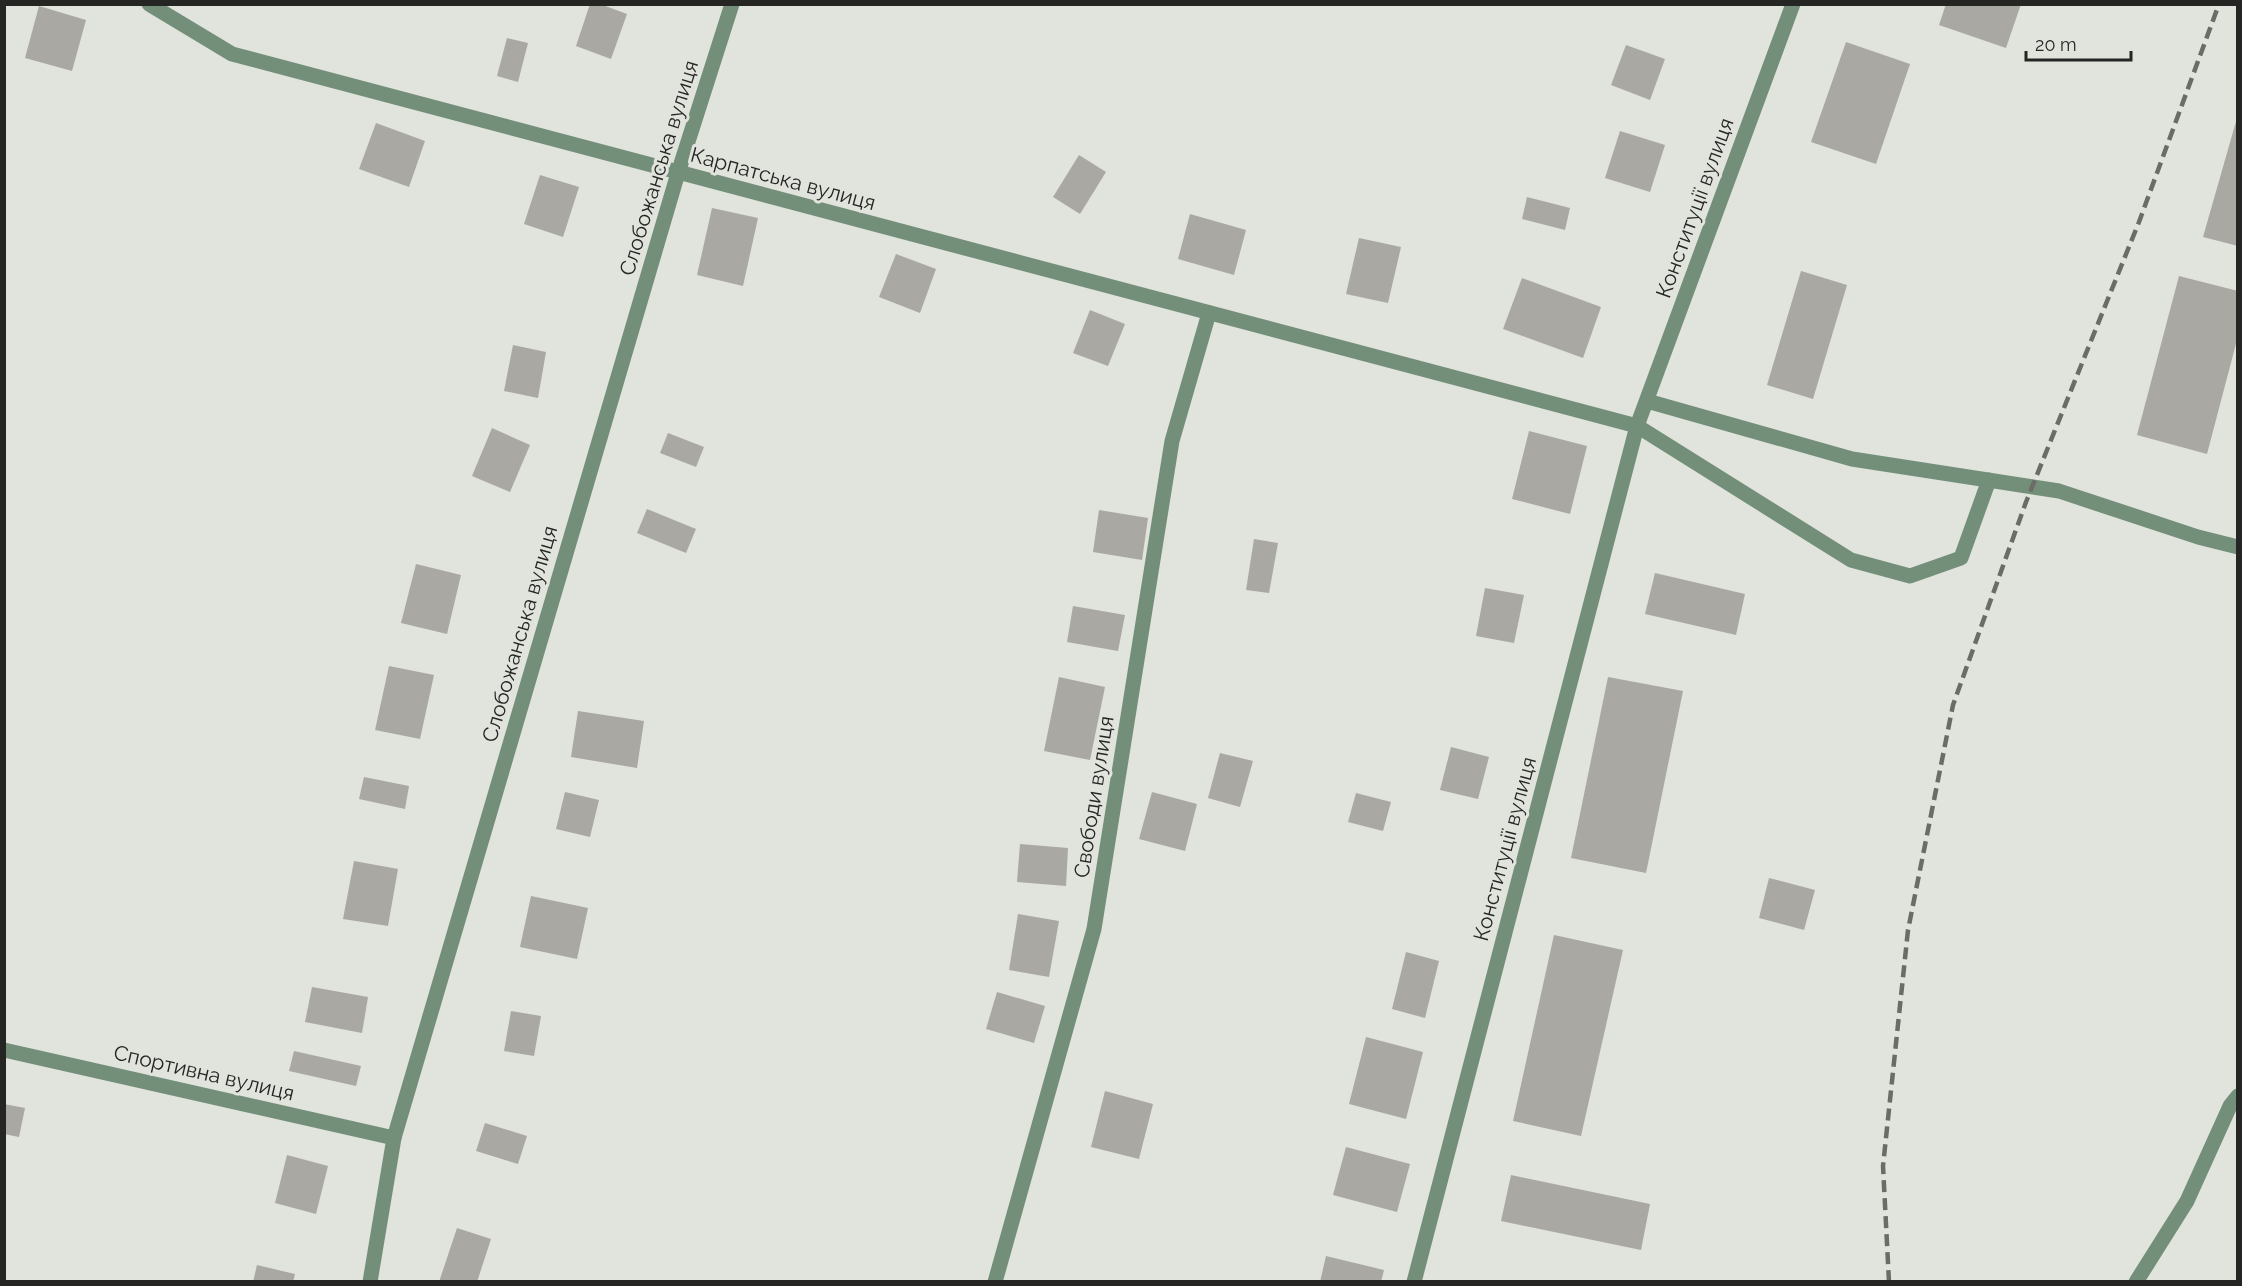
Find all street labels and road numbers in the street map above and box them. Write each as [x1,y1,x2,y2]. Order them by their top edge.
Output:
street label: Слобожанська вулиця [614,57,703,279]
street label: Конституції вулиця [1650,114,1739,301]
street label: Карпатська вулиця [688,142,878,215]
street label: Слобожанська вулиця [477,523,562,745]
street label: Свободи вулиця [1068,714,1119,880]
street label: Конституції вулиця [1468,754,1541,944]
street label: Спортивна вулиця [111,1040,297,1105]

